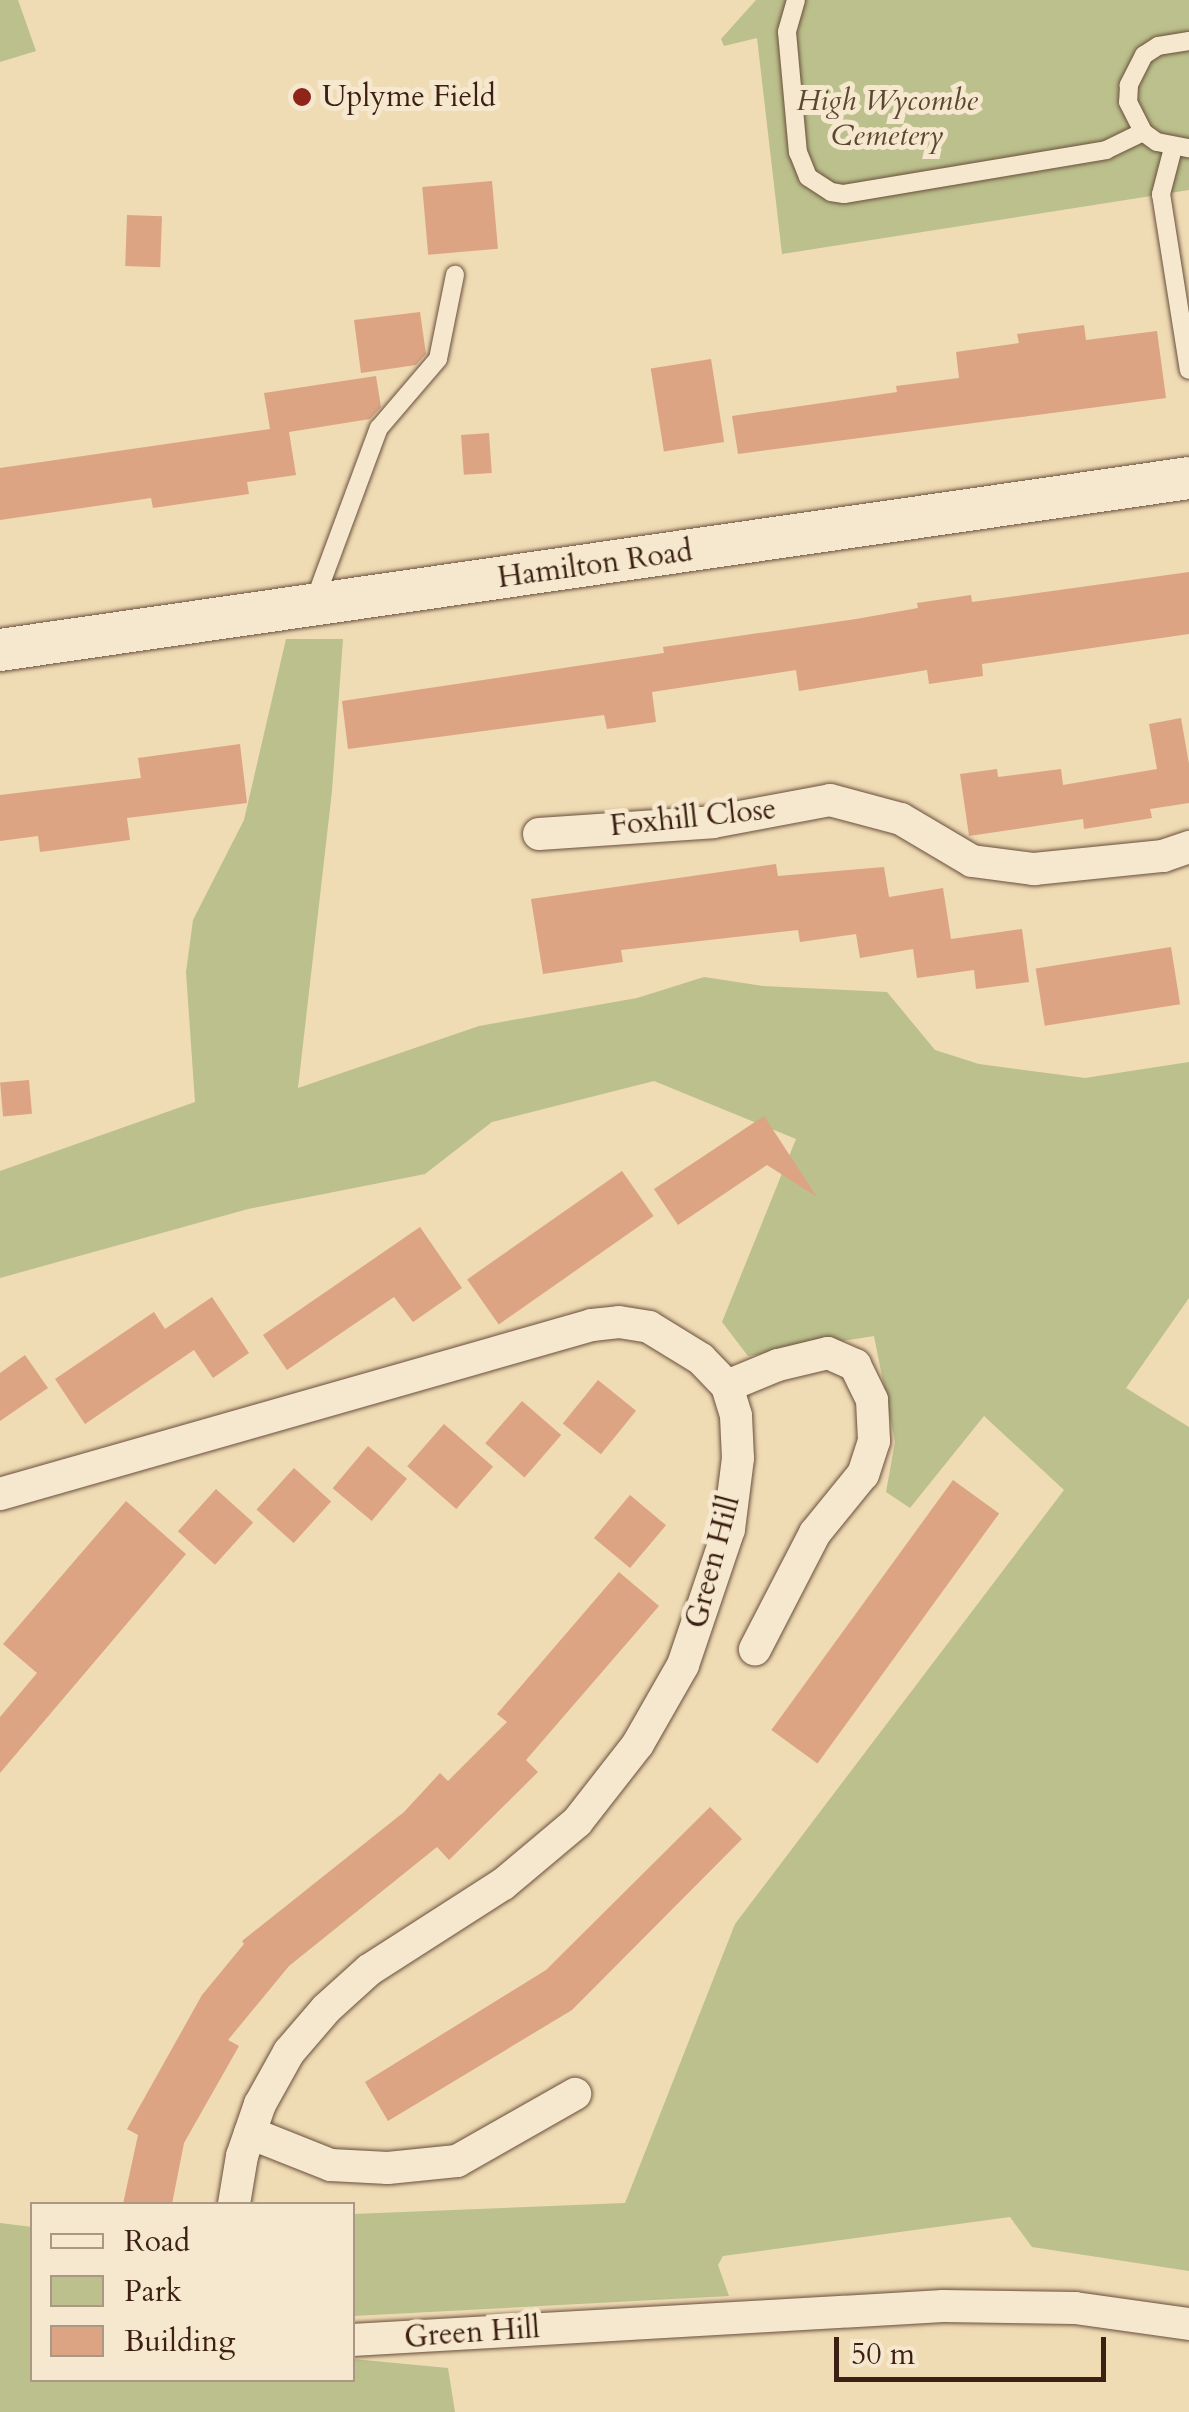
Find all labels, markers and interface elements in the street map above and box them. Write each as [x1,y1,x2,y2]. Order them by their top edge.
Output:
place label: Uplyme Field [322,79,496,115]
park label: High Wycombe Cemetery [796,83,978,154]
marker: Uplyme Field [291,86,313,108]
street label: Hamilton Road [495,534,695,596]
street label: Foxhill Close [608,791,778,845]
street label: Green Hill [678,1492,748,1632]
legend [30,2202,355,2382]
text: Road [124,2221,190,2262]
text: Park [124,2271,182,2312]
street label: Green Hill [403,2310,541,2356]
scale bar [839,2317,1112,2379]
text: Building [124,2321,235,2362]
text: 50 m [851,2334,915,2375]

